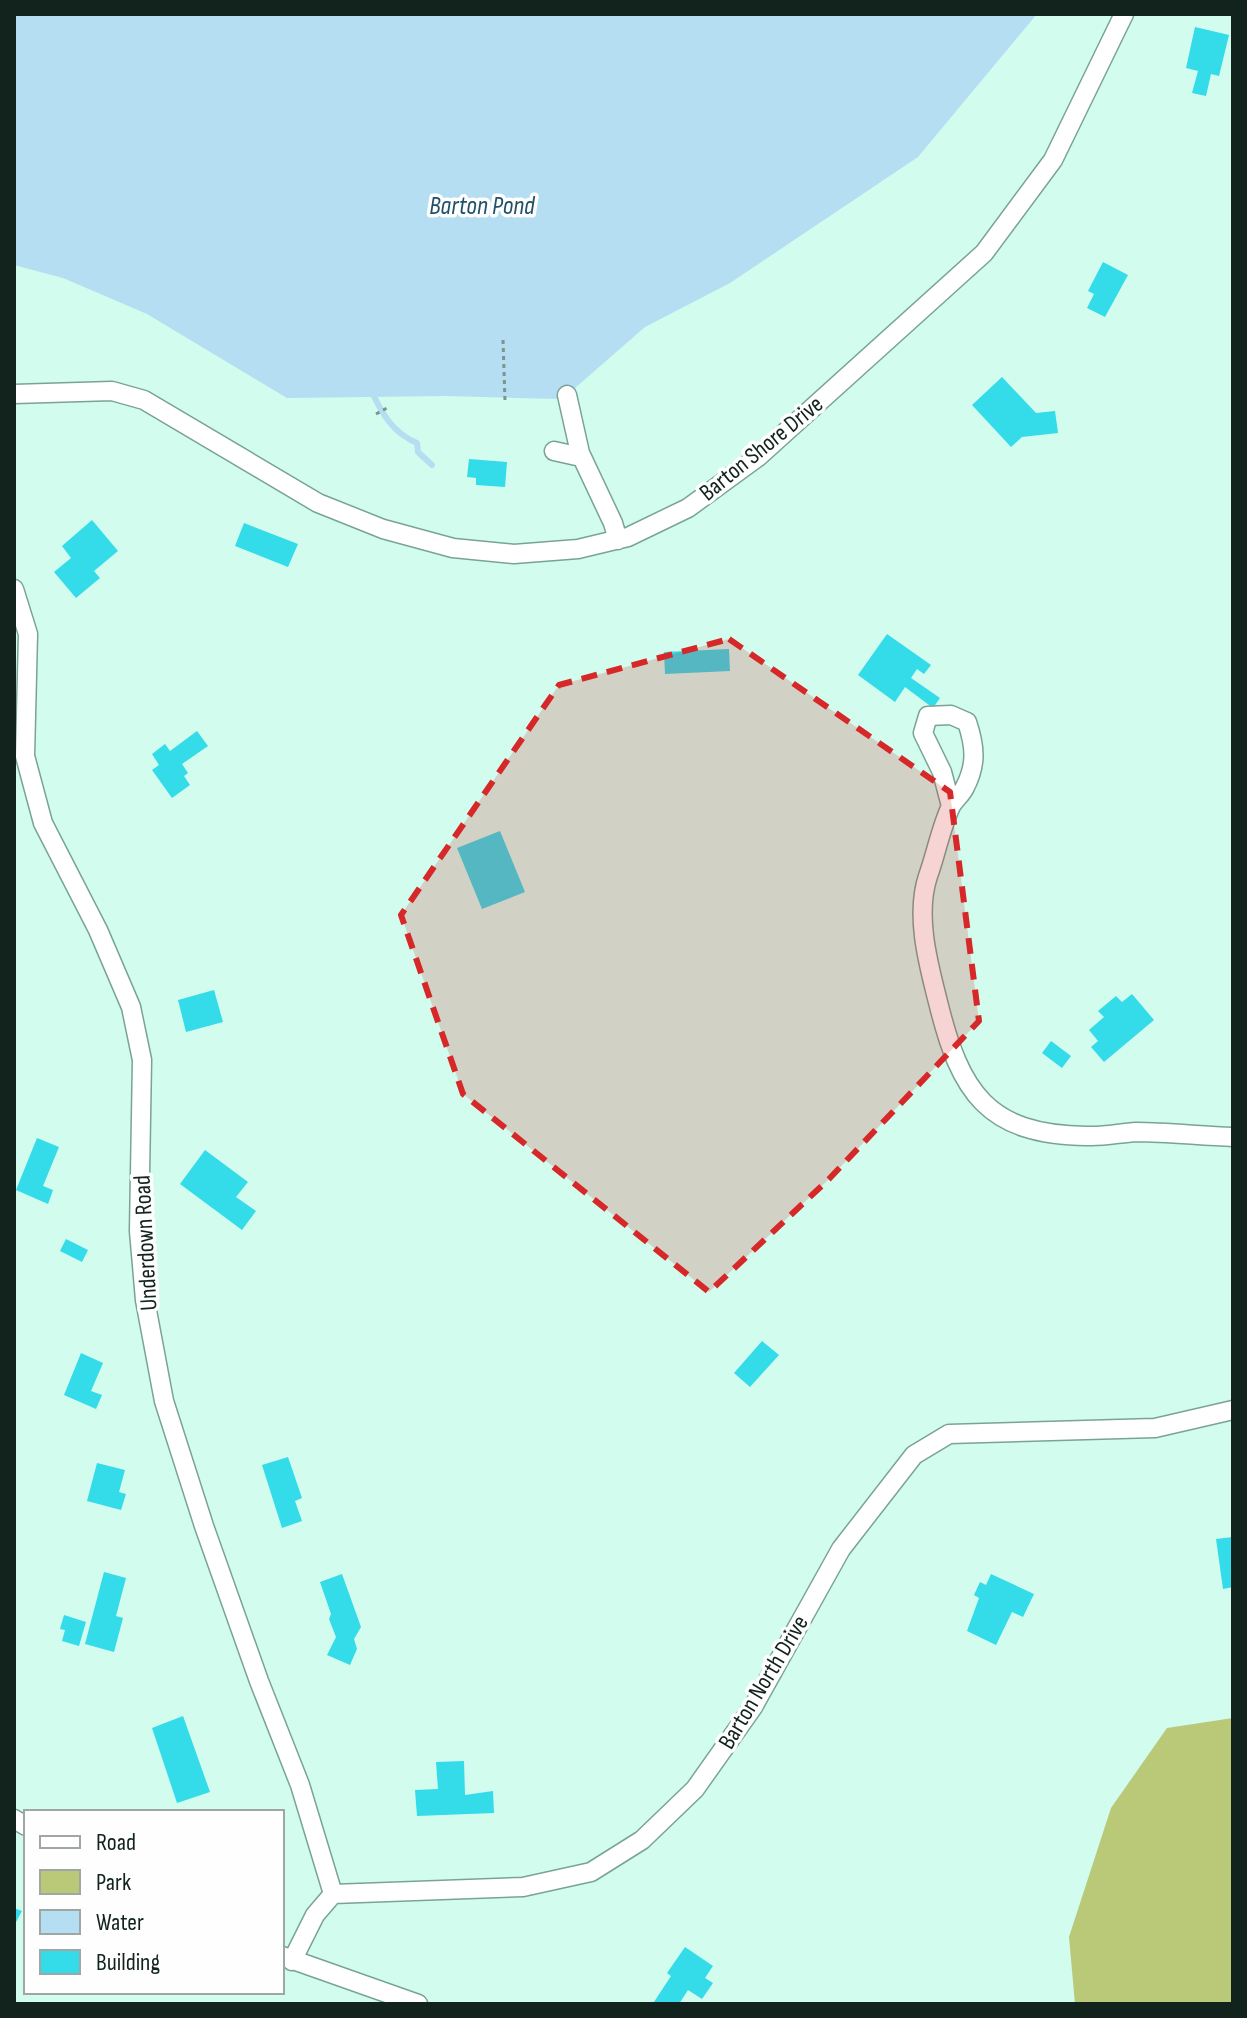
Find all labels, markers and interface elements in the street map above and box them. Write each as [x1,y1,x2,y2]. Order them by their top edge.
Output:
water label: Barton Pond [429,191,536,222]
street label: Barton Shore Drive [694,390,829,507]
street label: Underdown Road [127,1174,164,1312]
street label: Barton North Drive [712,1610,815,1754]
legend [24,1810,284,1994]
text: Road [96,1828,136,1857]
text: Park [96,1868,131,1897]
text: Water [96,1908,144,1937]
text: Building [96,1948,160,1977]

